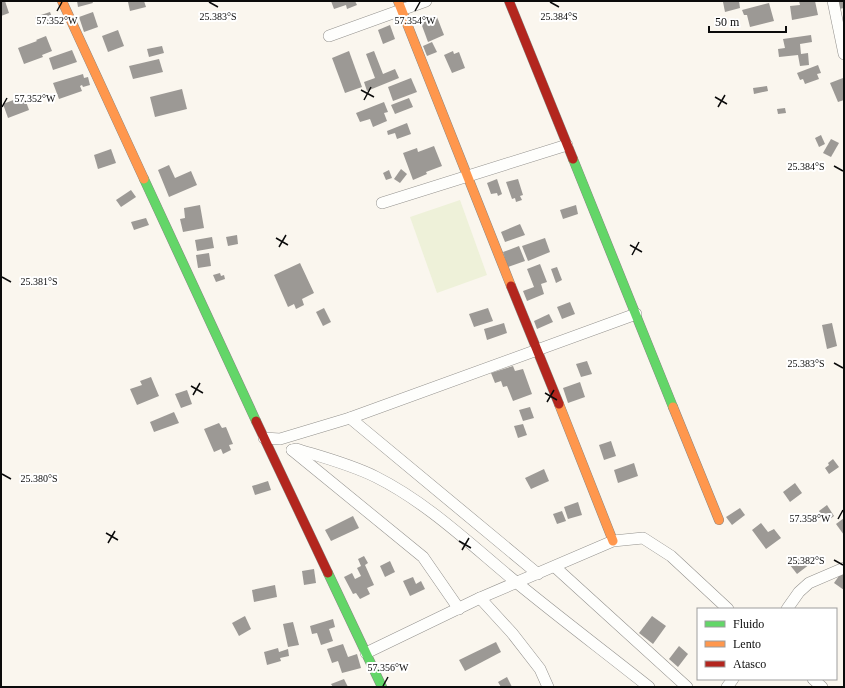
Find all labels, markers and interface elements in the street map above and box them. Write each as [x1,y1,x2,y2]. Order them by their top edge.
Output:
scale bar [709,8,786,34]
text: 25.383°S [199,11,237,22]
text: 25.384°S [540,11,578,22]
text: 57.352°W [37,15,78,26]
text: 57.354°W [395,15,436,26]
text: 50 m [715,15,740,29]
text: 57.352°W [15,93,56,104]
text: 25.384°S [787,161,825,172]
text: 25.381°S [20,276,58,287]
text: 25.383°S [787,358,825,369]
text: 25.380°S [20,473,58,484]
text: 57.358°W [790,513,831,524]
text: 25.382°S [787,555,825,566]
legend [697,608,837,680]
text: Fluido [733,617,764,631]
text: Lento [733,637,761,651]
text: Atasco [733,657,766,671]
text: 57.356°W [368,662,409,673]

